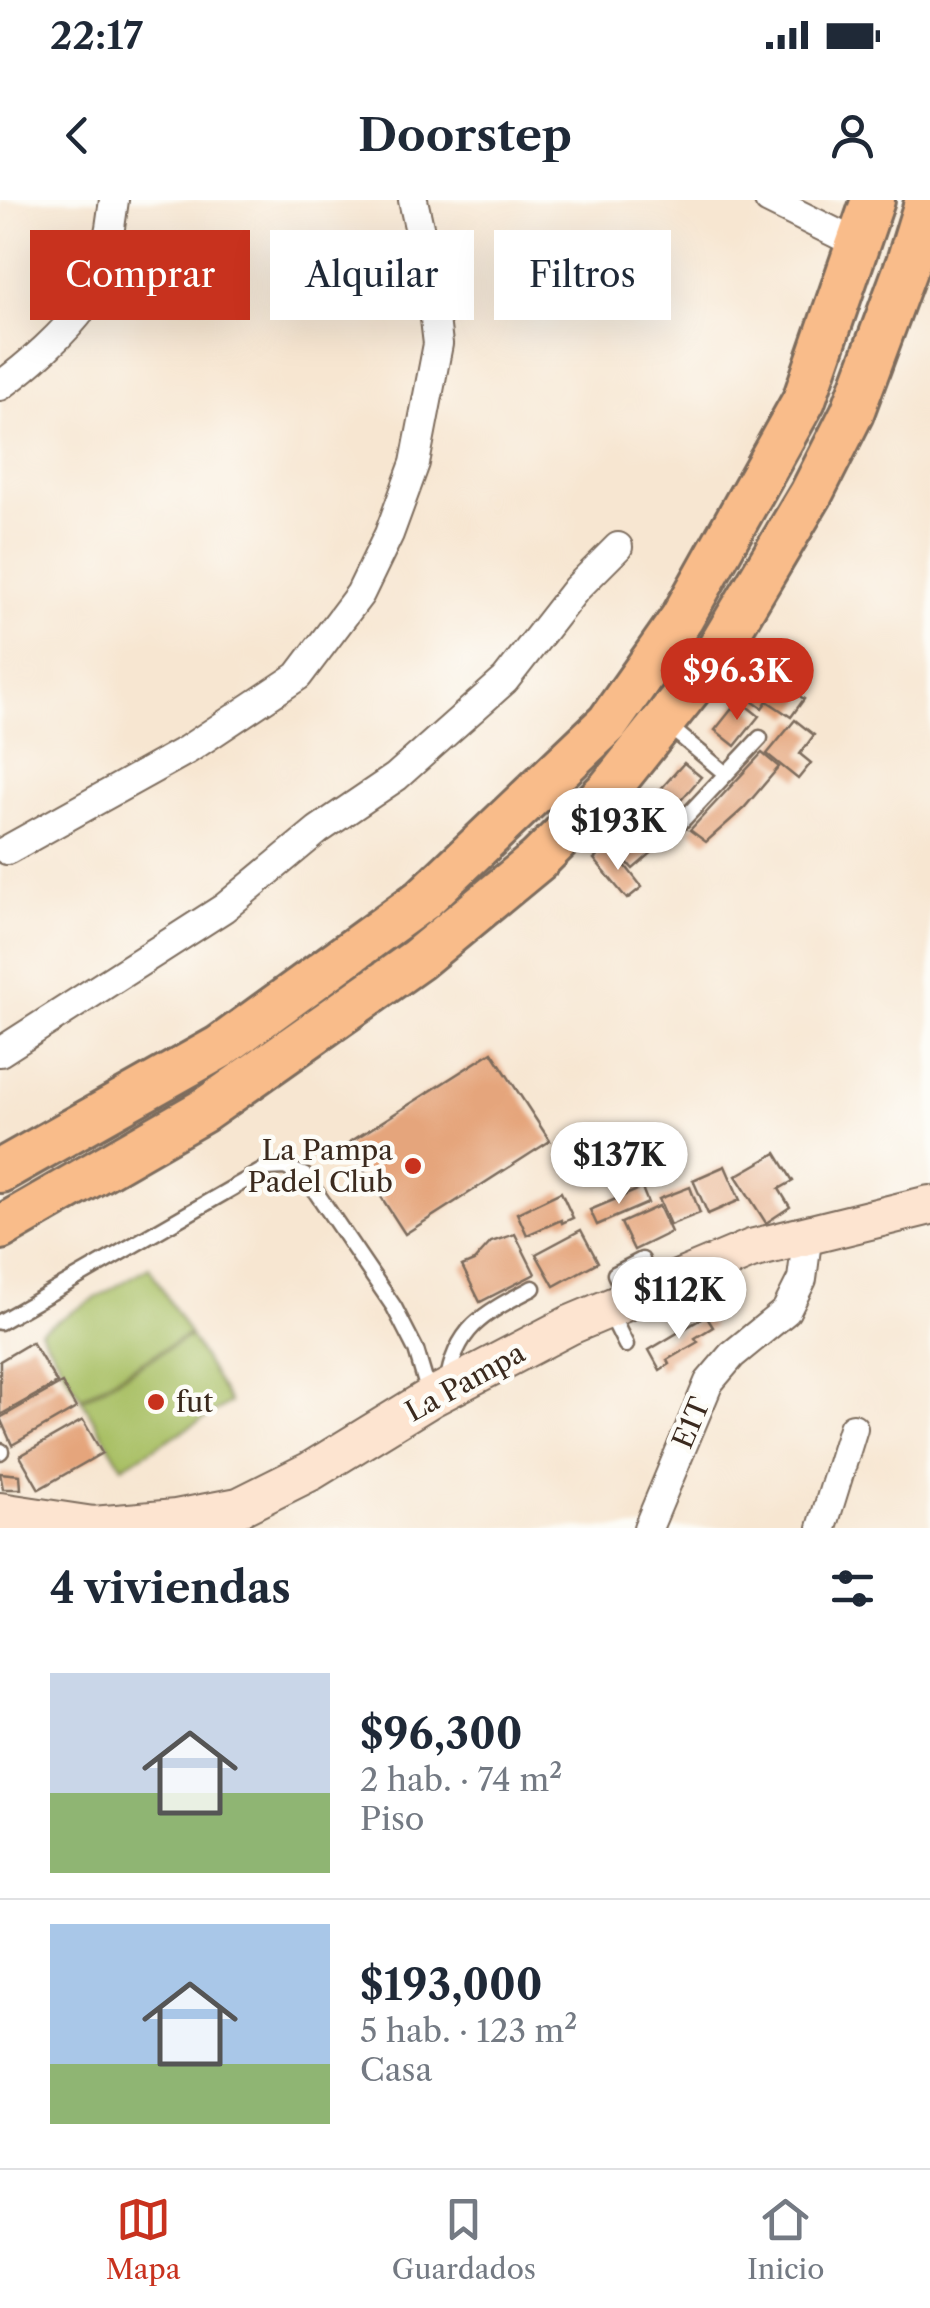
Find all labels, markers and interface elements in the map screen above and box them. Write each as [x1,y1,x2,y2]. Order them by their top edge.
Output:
text: 22:17 [50,12,143,59]
text: Doorstep [358,107,572,163]
icon: back [50,108,105,163]
icon: person [825,108,880,163]
chip: Comprar [30,230,250,320]
chip: Alquilar [270,230,474,320]
chip: Filtros [494,230,671,320]
pin: $96.3K [656,638,818,723]
text: $96.3K [683,651,791,690]
pin: $193K [548,788,688,873]
text: $193K [570,801,666,840]
pin: $137K [549,1122,689,1207]
place label: La Pampa Padel Club [248,1133,393,1199]
text: $137K [573,1135,665,1174]
marker: La Pampa Padel Club [402,1155,424,1177]
pin: $112K [609,1257,749,1342]
text: $112K [633,1270,725,1309]
street label: La Pampa [399,1335,531,1429]
place label: fut [176,1385,213,1419]
marker: fut [145,1391,167,1413]
street label: E1T [665,1392,717,1454]
icon: filters [825,1561,880,1616]
text: 4 viviendas [50,1562,291,1614]
text: $96,300 [360,1708,522,1760]
icon: home [130,1713,250,1833]
text: 2 hab. · 74 m² [360,1760,562,1799]
text: Piso [360,1799,424,1838]
text: $193,000 [360,1959,542,2011]
icon: home [130,1964,250,2084]
text: 5 hab. · 123 m² [360,2011,577,2050]
text: Casa [360,2050,432,2089]
tab: Mapa [106,2192,181,2286]
tab: Guardados [392,2192,536,2286]
tab: Inicio [747,2192,824,2286]

